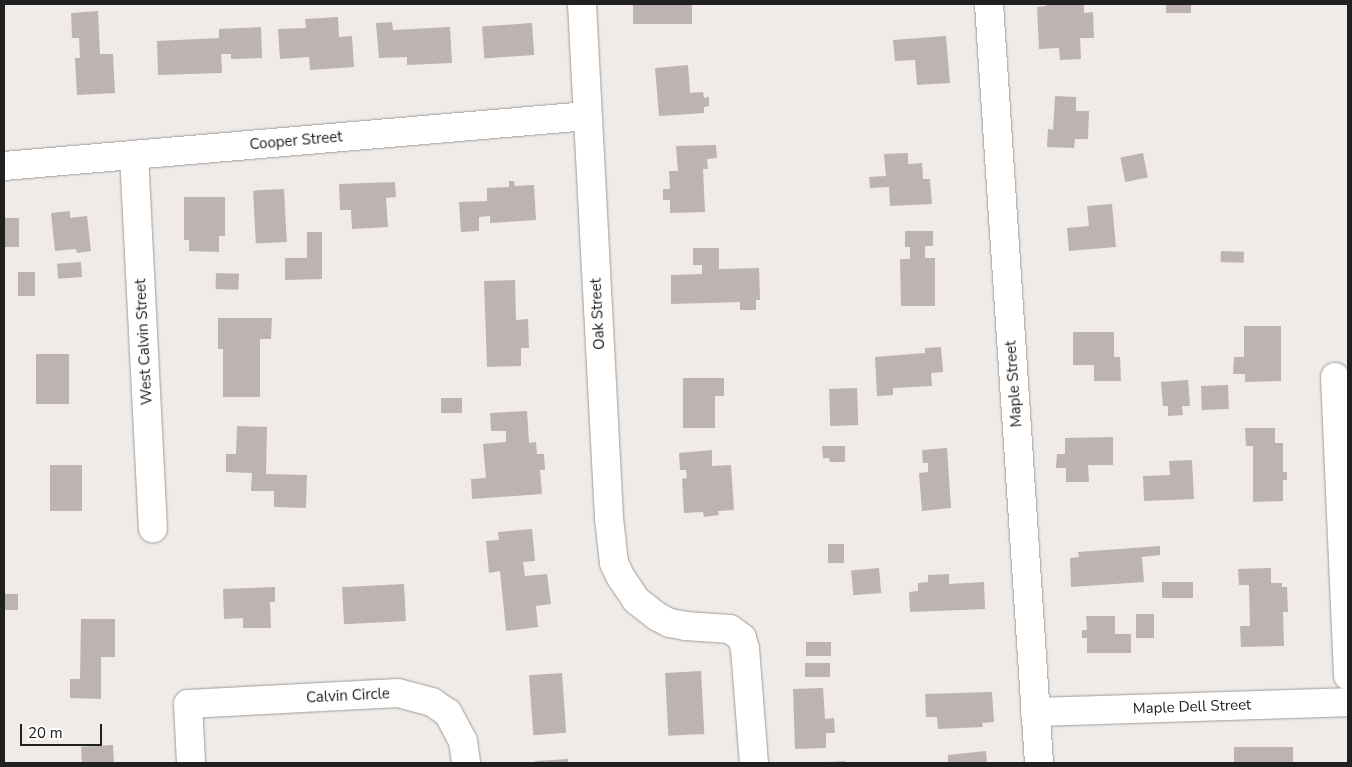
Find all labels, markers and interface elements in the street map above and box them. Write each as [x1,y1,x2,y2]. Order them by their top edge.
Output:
street label: Cooper Street [249,128,343,154]
street label: West Calvin Street [132,278,156,406]
street label: Oak Street [587,278,609,350]
street label: Maple Street [1002,340,1026,428]
street label: Calvin Circle [306,685,390,707]
street label: Maple Dell Street [1132,696,1252,718]
scale bar [22,714,105,746]
text: 20 m [28,723,63,743]

